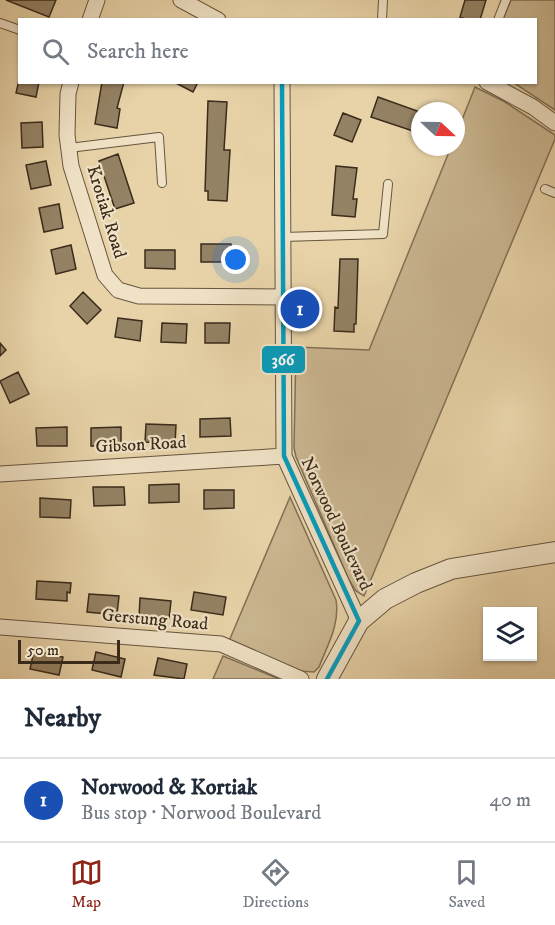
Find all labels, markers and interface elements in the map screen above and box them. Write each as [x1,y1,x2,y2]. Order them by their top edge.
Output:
search box [18,18,537,84]
icon: search [39,35,72,68]
text: Search here [87,38,189,65]
north arrow [411,102,465,156]
street label: Krotiak Road [81,163,131,261]
your location [221,245,250,274]
pin: 1 [280,286,320,332]
line badge: 366 [261,345,306,374]
text: 366 [272,350,296,370]
street label: Gibson Road [95,432,187,458]
street label: Norwood Boulevard [295,454,377,594]
street label: Gerstung Road [101,604,209,636]
map controls [483,607,537,661]
button: layers [483,607,537,661]
scale bar [18,637,120,664]
text: 50 m [27,640,59,660]
text: Nearby [24,702,101,735]
text: Norwood & Kortiak [81,774,257,801]
text: 1 [40,788,47,813]
text: 40 m [489,788,531,813]
text: Bus stop · Norwood Boulevard [81,801,321,826]
tab: Map [70,856,103,912]
tab: Directions [242,856,309,912]
tab: Saved [448,856,485,912]

